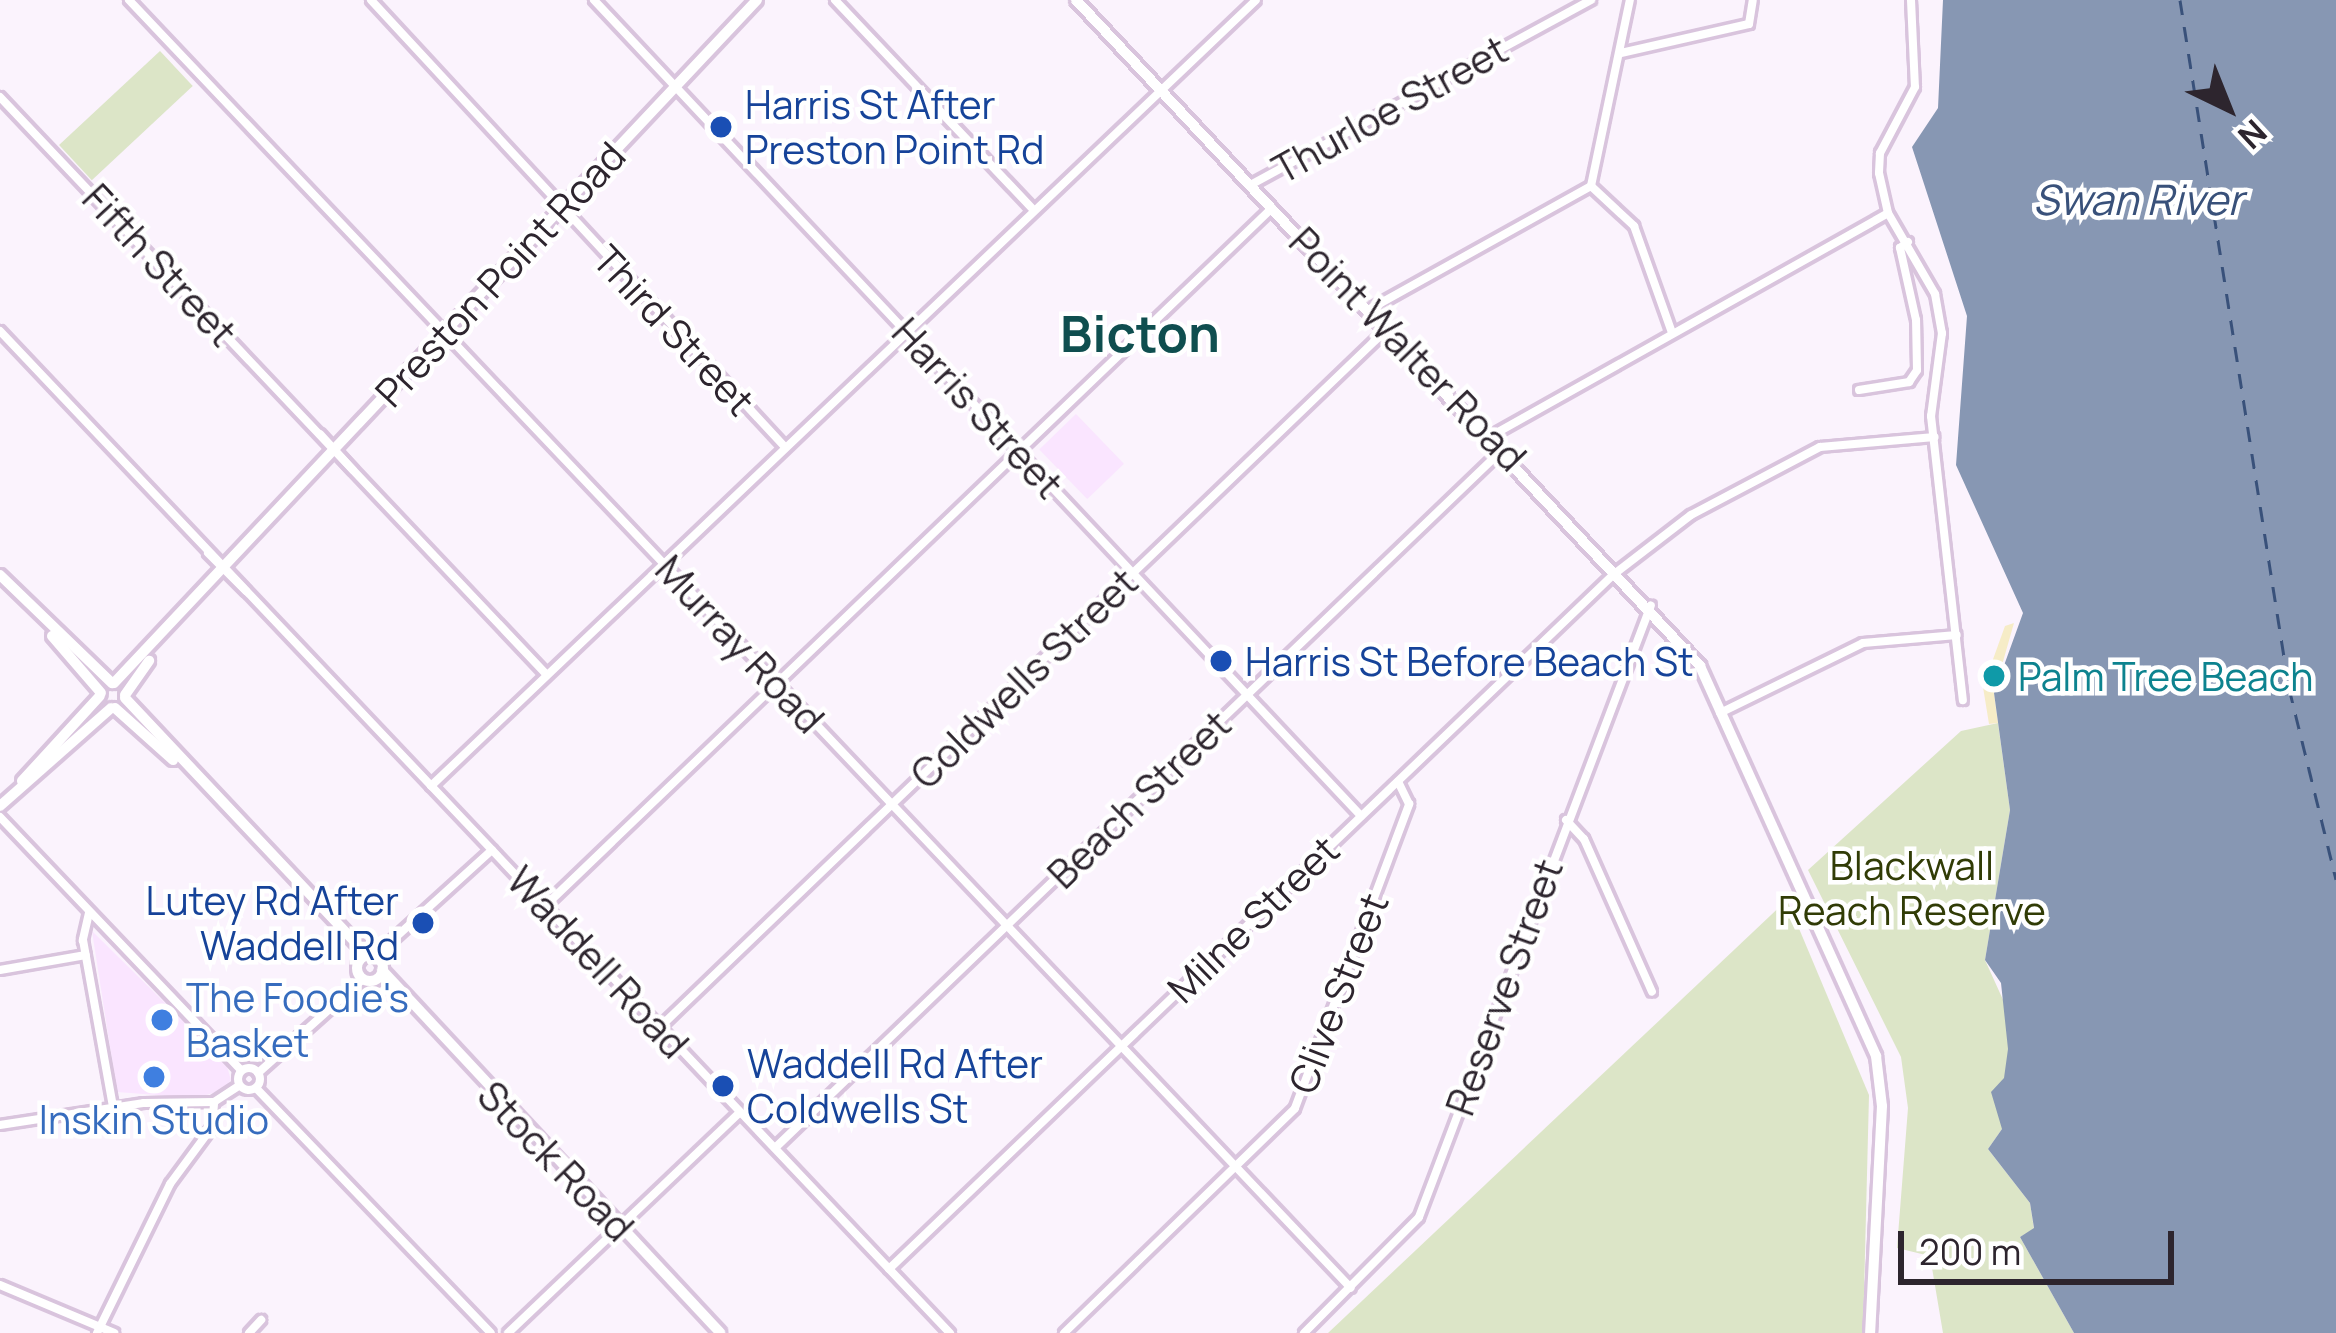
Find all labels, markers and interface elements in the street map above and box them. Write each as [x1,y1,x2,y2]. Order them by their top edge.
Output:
street label: Thurloe Street [1265,25,1515,193]
north arrow [2168,48,2288,168]
place label: Harris St After Preston Point Rd [745,82,1044,173]
text: N [2229,110,2277,159]
marker: Harris St After Preston Point Rd [708,114,734,140]
street label: Preston Point Road [366,132,634,416]
water label: Swan River [2033,174,2243,224]
street label: Fifth Street [73,175,247,355]
street label: Point Walter Road [1280,218,1536,480]
street label: Third Street [584,236,764,424]
district label: Bicton [1060,302,1220,364]
street label: Harris Street [883,309,1073,507]
street label: Murray Road [646,546,834,742]
street label: Coldwells Street [901,558,1147,798]
place label: Harris St Before Beach St [1245,638,1694,684]
marker: Harris St Before Beach St [1208,648,1234,674]
place label: Palm Tree Beach [2018,653,2313,699]
marker: Palm Tree Beach [1981,663,2007,689]
street label: Beach Street [1038,701,1240,897]
street label: Milne Street [1158,826,1348,1012]
park label: Blackwall Reach Reserve [1778,843,2046,934]
street label: Reserve Street [1436,853,1572,1121]
street label: Waddell Road [498,857,698,1067]
place label: Lutey Rd After Waddell Rd [146,878,399,969]
street label: Clive Street [1278,886,1398,1100]
marker: Lutey Rd After Waddell Rd [410,910,436,936]
place label: The Foodie's Basket [186,975,409,1066]
marker: The Foodie's Basket [149,1007,175,1033]
place label: Waddell Rd After Coldwells St [747,1041,1043,1132]
marker: Inskin Studio [141,1064,167,1090]
street label: Stock Road [469,1072,643,1250]
marker: Waddell Rd After Coldwells St [710,1073,736,1099]
place label: Inskin Studio [39,1096,269,1142]
scale bar [1904,1207,2180,1281]
text: 200 m [1919,1227,2021,1276]

